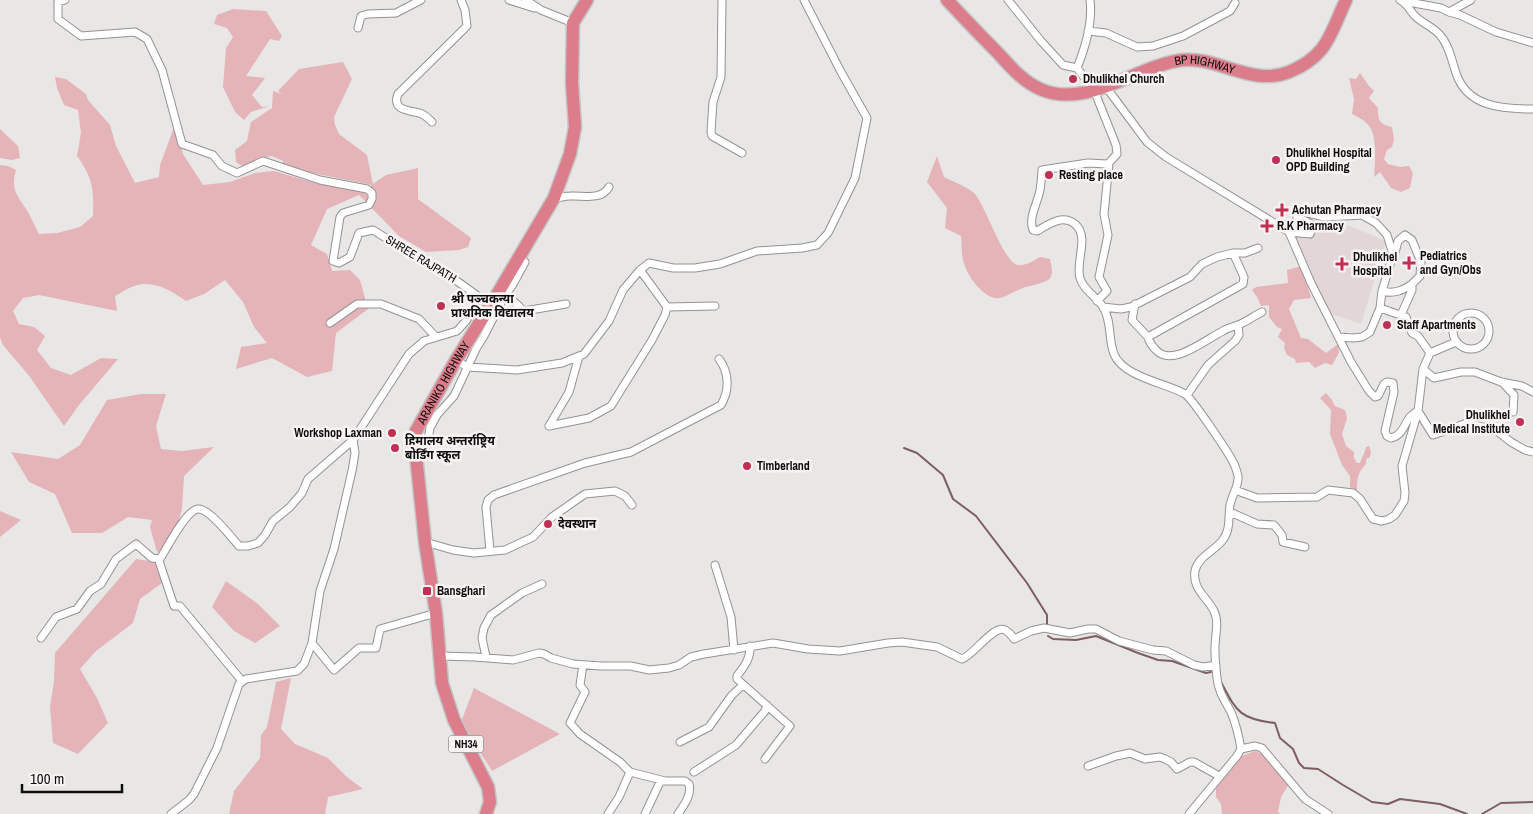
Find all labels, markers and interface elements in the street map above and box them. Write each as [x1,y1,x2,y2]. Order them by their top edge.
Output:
street label: BP HIGHWAY [1173,52,1238,78]
place label: Dhulikhel Church [1083,71,1164,87]
marker: Dhulikhel Church [1067,73,1079,85]
place label: Dhulikhel Hospital OPD Building [1286,145,1372,175]
marker: Dhulikhel Hospital OPD Building [1270,154,1282,166]
place label: Resting place [1059,167,1124,183]
marker: Resting place [1043,169,1055,181]
place label: Achutan Pharmacy [1292,202,1382,218]
marker: Achutan Pharmacy [1276,204,1288,216]
place label: R.K Pharmacy [1277,218,1344,234]
marker: R.K Pharmacy [1261,220,1273,232]
street label: SHREE RAJPATH [383,232,459,286]
place label: Pediatrics and Gyn/Obs [1420,248,1482,278]
place label: Dhulikhel Hospital [1353,249,1398,279]
marker: Pediatrics and Gyn/Obs [1402,256,1416,270]
marker: Dhulikhel Hospital [1335,257,1349,271]
place label: श्री पञ्चकन्या प्राथमिक विद्यालय [451,291,534,321]
marker: श्री पञ्चकन्या प्राथमिक विद्यालय [435,300,447,312]
place label: Staff Apartments [1397,317,1476,333]
marker: Staff Apartments [1381,319,1393,331]
street label: ARANIKO HIGHWAY [413,338,474,428]
place label: Dhulikhel Medical Institute [1433,407,1511,437]
marker: Dhulikhel Medical Institute [1514,416,1526,428]
place label: Workshop Laxman [294,425,382,441]
marker: Workshop Laxman [386,427,398,439]
place label: हिमालय अन्तर्राष्ट्रिय बोर्डिंग स्कूल [405,433,495,463]
marker: हिमालय अन्तर्राष्ट्रिय बोर्डिंग स्कूल [389,442,401,454]
place label: Timberland [757,458,810,474]
marker: Timberland [741,460,753,472]
place label: देवस्थान [558,516,597,532]
marker: देवस्थान [542,518,554,530]
place label: Bansghari [437,583,485,599]
marker: Bansghari [421,585,433,597]
road number: NH34 [448,736,484,752]
scale bar [22,762,122,794]
text: 100 m [30,768,64,789]

